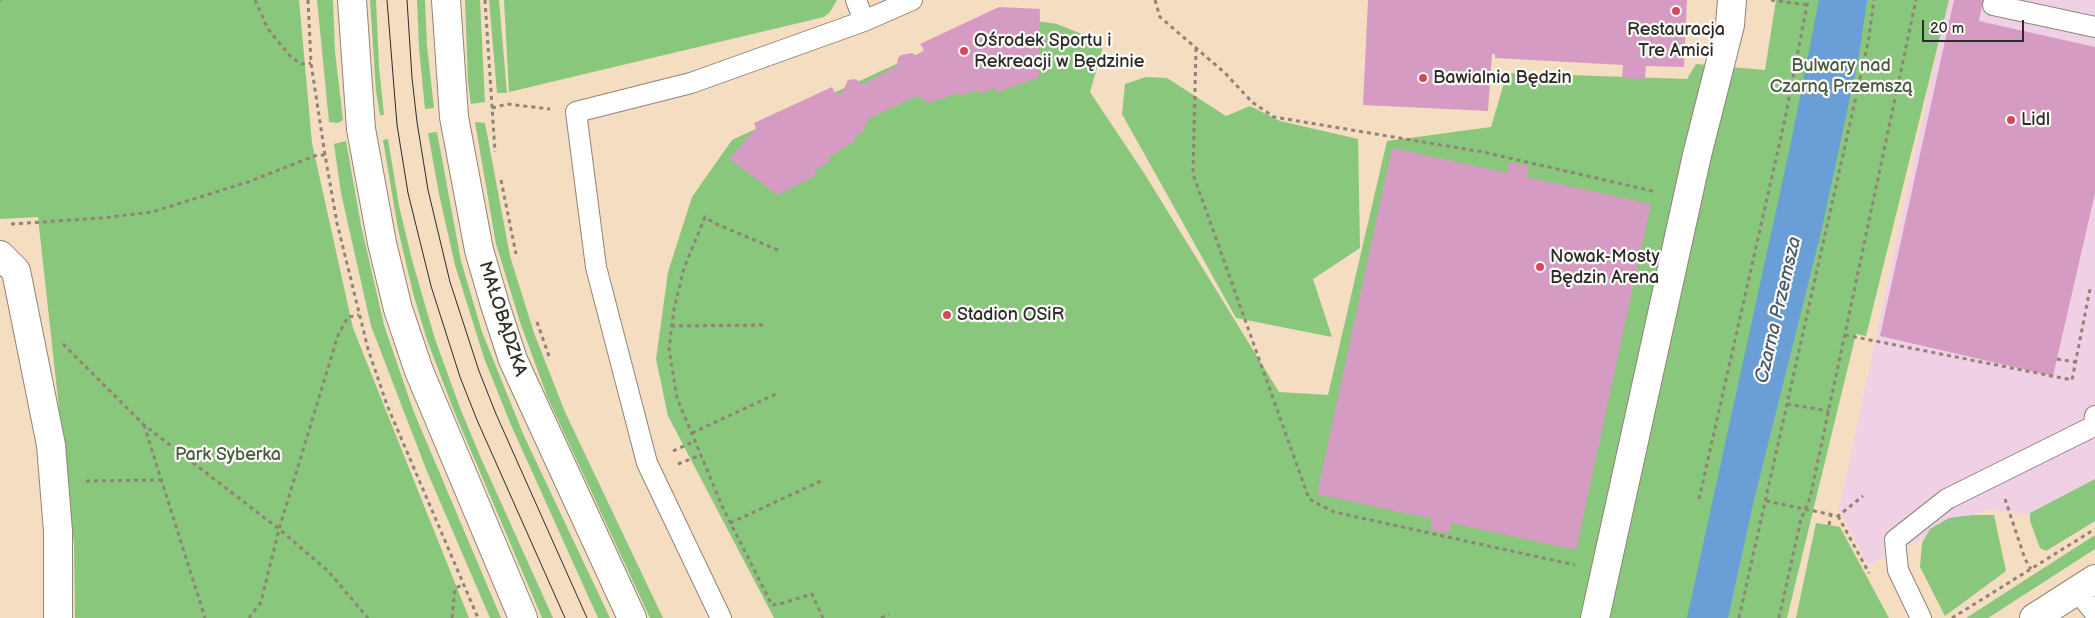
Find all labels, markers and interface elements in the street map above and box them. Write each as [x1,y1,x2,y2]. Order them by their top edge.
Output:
marker: Restauracja Tre Amici [1670,5,1682,17]
scale bar [1925,10,2028,42]
place label: Restauracja Tre Amici [1627,19,1725,62]
text: 20 m [1930,19,1964,38]
place label: Ośrodek Sportu i Rekreacji w Będzinie [974,30,1144,72]
marker: Ośrodek Sportu i Rekreacji w Będzinie [958,45,970,57]
park label: Bulwary nad Czarną Przemszą [1770,55,1912,98]
place label: Bawialnia Będzin [1433,67,1572,89]
marker: Bawialnia Będzin [1417,72,1429,84]
place label: Lidl [2021,109,2050,131]
marker: Lidl [2005,114,2017,126]
water label: Czarna Przemsza [1751,235,1807,385]
place label: Nowak-Mosty Będzin Arena [1550,246,1660,288]
street label: MAŁOBĄDZKA [473,259,531,379]
marker: Nowak-Mosty Będzin Arena [1534,261,1546,273]
place label: Stadion OSiR [957,304,1064,326]
marker: Stadion OSiR [941,309,953,321]
park label: Park Syberka [175,444,281,466]

